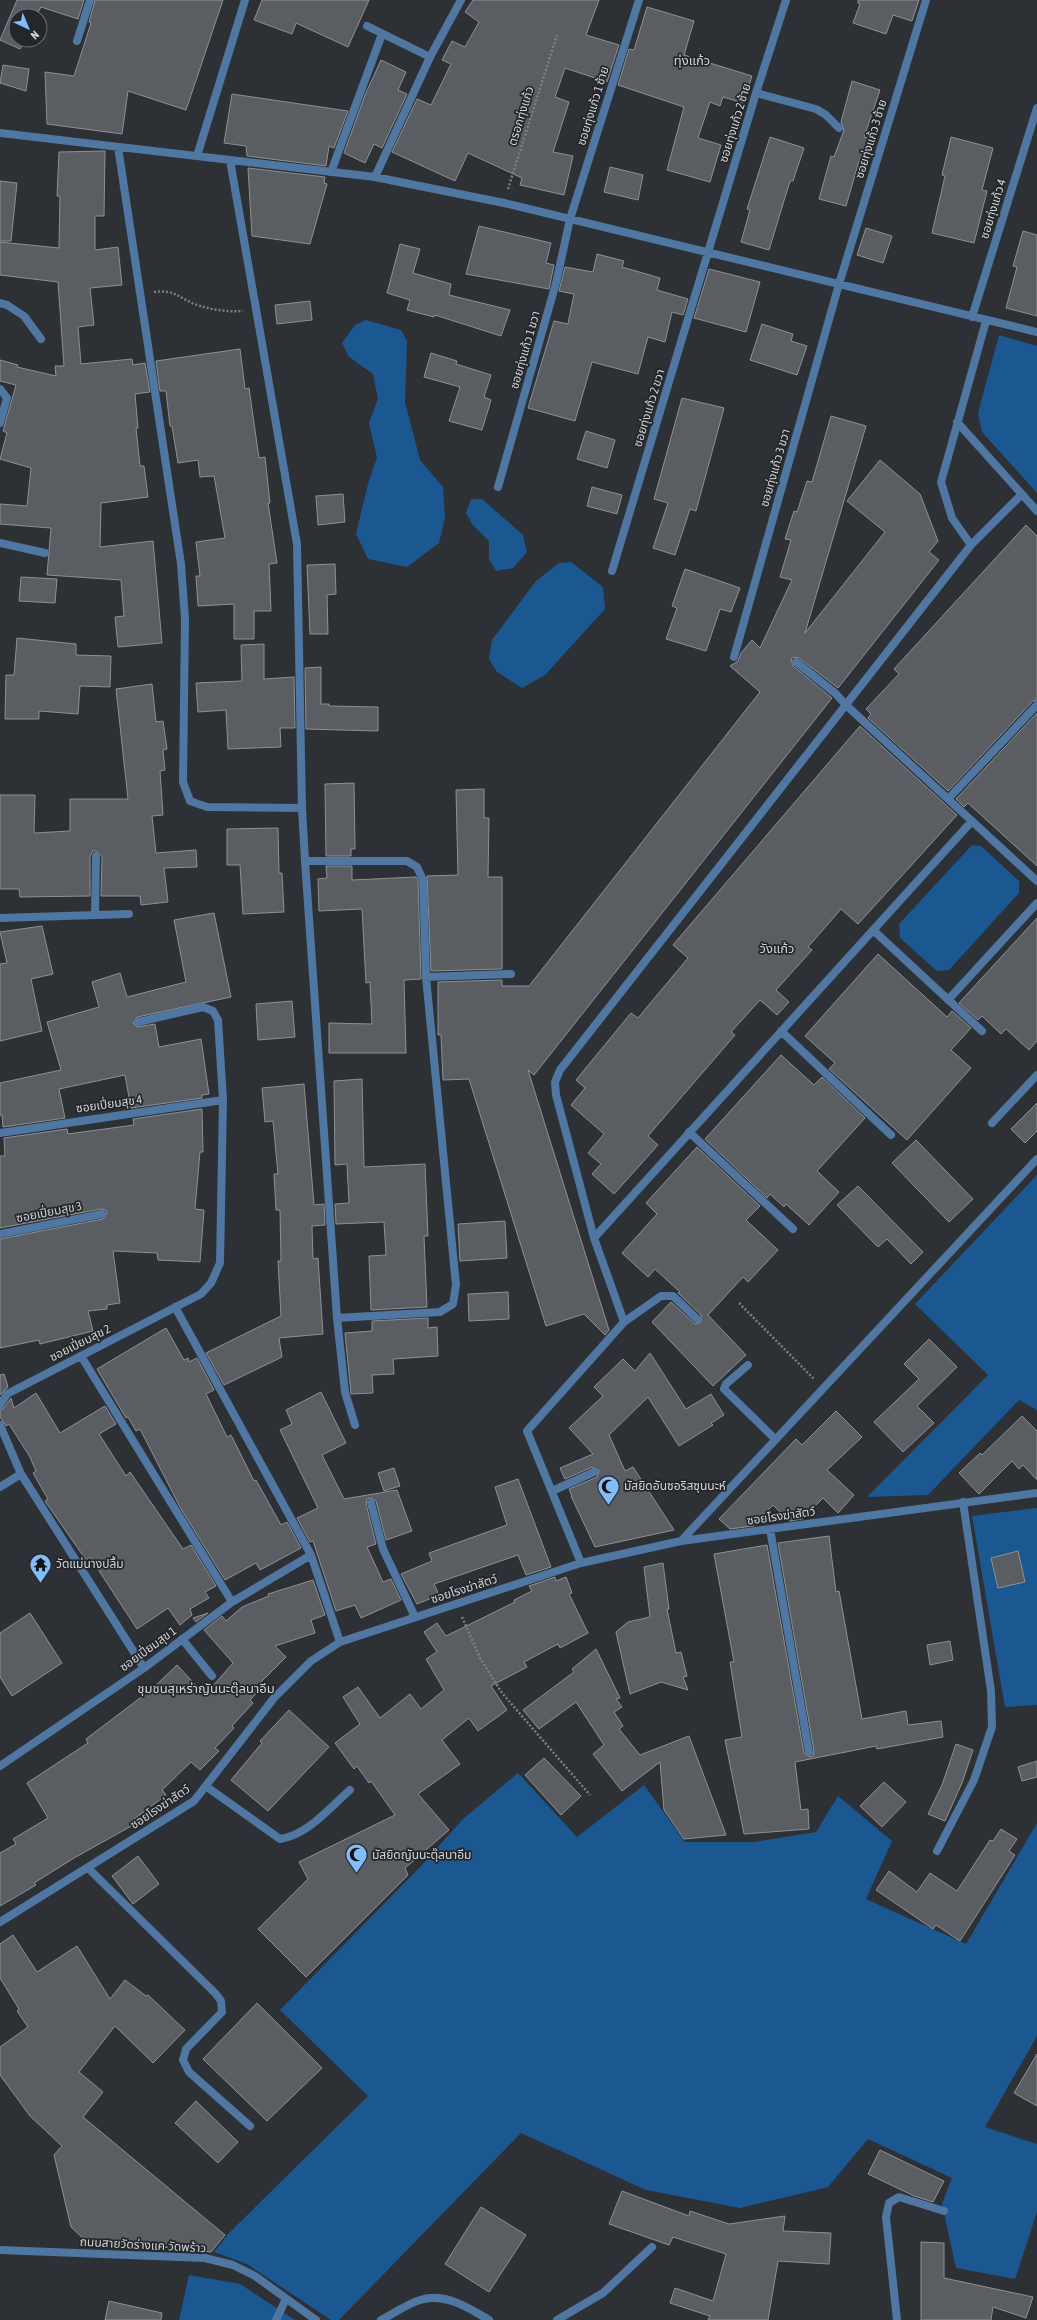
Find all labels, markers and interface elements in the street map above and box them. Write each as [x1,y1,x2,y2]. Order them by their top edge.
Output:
north arrow [8,8,48,48]
text: N [28,29,41,42]
district label: ทุ่งแก้ว [674,53,710,68]
street label: ซอยทุ่งแก้ว 1 ซ้าย [574,65,612,147]
street label: ซอยทุ่งแก้ว 2 ซ้าย [716,82,754,164]
street label: ตรอกทุ่งแก้ว [505,85,537,147]
street label: ซอยทุ่งแก้ว 3 ซ้าย [852,98,890,180]
street label: ซอยทุ่งแก้ว 4 [977,177,1009,241]
street label: ซอยทุ่งแก้ว 1 ขวา [507,309,543,391]
street label: ซอยทุ่งแก้ว 2 ขวา [631,367,667,449]
street label: ซอยทุ่งแก้ว 3 ขวา [757,427,793,509]
district label: วังแก้ว [760,941,794,956]
street label: ซอยเปี่ยมสุข 4 [75,1090,143,1116]
street label: ซอยเปี่ยมสุข 3 [15,1197,83,1225]
street label: ซอยเปี่ยมสุข 2 [46,1320,113,1364]
mosque icon: มัสยิดอันซอริสซุนนะห์ [596,1473,622,1506]
place label: มัสยิดอันซอริสซุนนะห์ [624,1479,726,1493]
street label: ซอยโรงฆ่าสัตว์ [746,1504,816,1528]
temple icon: วัดแม่นางปลื้ม [27,1551,53,1584]
place label: วัดแม่นางปลื้ม [56,1555,124,1571]
street label: ซอยโรงฆ่าสัตว์ [429,1572,499,1606]
street label: ซอยเปี่ยมสุข 1 [116,1622,179,1674]
district label: ชุมชนสุเหร่าญันนะตุ๊ลนาอีม [137,1681,275,1696]
street label: ซอยโรงฆ่าสัตว์ [127,1782,193,1832]
mosque icon: มัสยิดญันนะตุ๊ลนาอีม [343,1842,369,1875]
place label: มัสยิดญันนะตุ๊ลนาอีม [372,1848,471,1862]
street label: ถนนสายวัดร่างแค-วัดพร้าว [79,2235,207,2255]

